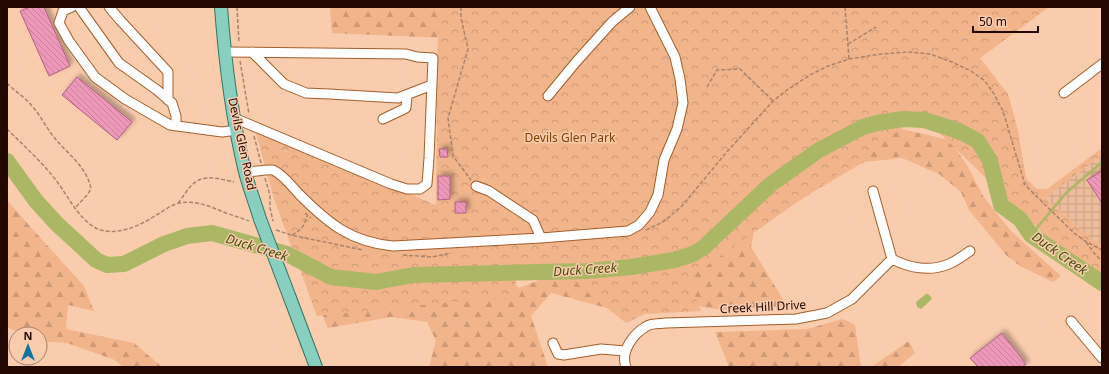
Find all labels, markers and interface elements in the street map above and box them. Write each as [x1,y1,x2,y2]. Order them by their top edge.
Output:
scale bar [973,8,1038,34]
text: 50 m [979,13,1007,30]
street label: Devils Glen Road [224,96,261,192]
park label: Devils Glen Park [525,129,616,146]
water label: Duck Creek [1029,227,1092,279]
water label: Duck Creek [224,229,291,265]
water label: Duck Creek [553,258,618,280]
street label: Creek Hill Drive [719,296,807,317]
north arrow [8,326,48,366]
text: N [24,328,32,343]

